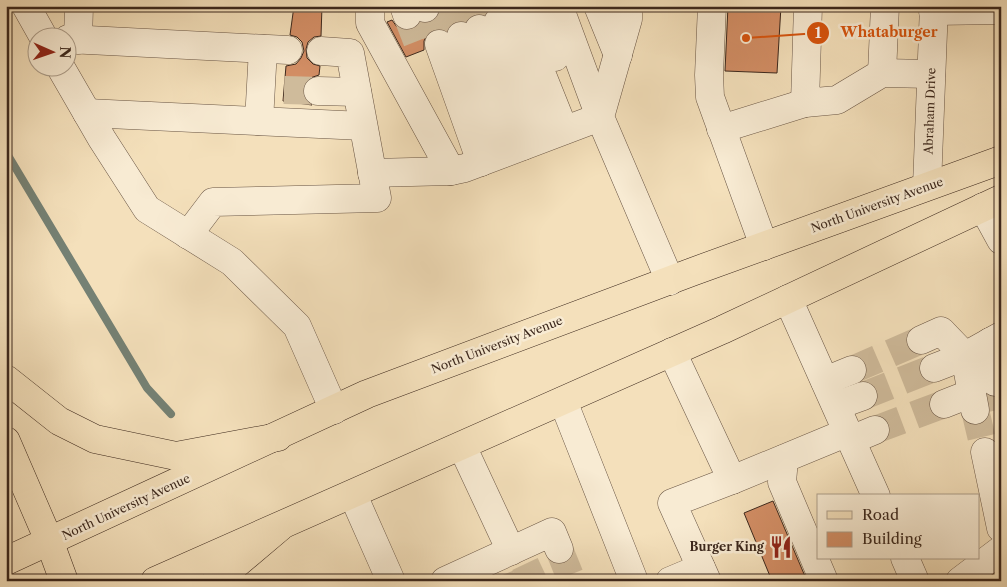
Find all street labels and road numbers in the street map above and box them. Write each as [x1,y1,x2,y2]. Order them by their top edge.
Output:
street label: Abraham Drive [920,67,939,156]
street label: North University Avenue [809,174,945,235]
street label: North University Avenue [429,312,565,377]
street label: North University Avenue [59,470,193,543]

